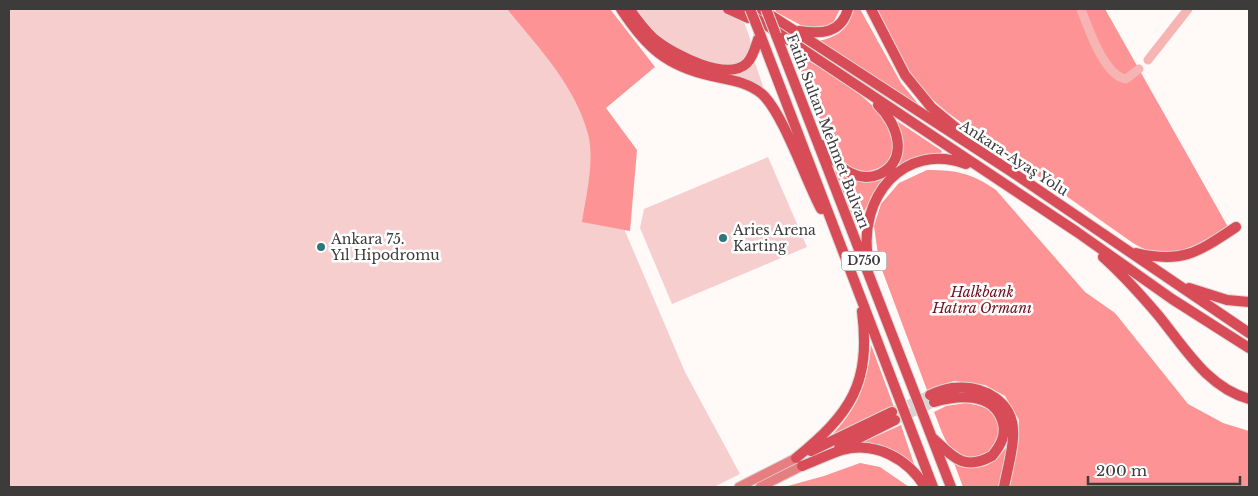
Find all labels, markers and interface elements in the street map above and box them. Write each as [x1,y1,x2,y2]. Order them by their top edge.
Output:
street label: Fatih Sultan Mehmet Bulvarı [782,31,874,231]
street label: Ankara-Ayaş Yolu [956,116,1072,200]
place label: Aries Arena Karting [732,221,816,255]
place label: Ankara 75. Yıl Hipodromu [330,230,440,264]
marker: Aries Arena Karting [717,232,729,244]
marker: Ankara 75. Yıl Hipodromu [315,241,327,253]
road number: D750 [842,252,886,270]
park label: Halkbank Hatıra Ormanı [931,283,1032,317]
scale bar [1088,454,1240,486]
text: 200 m [1096,461,1147,480]

